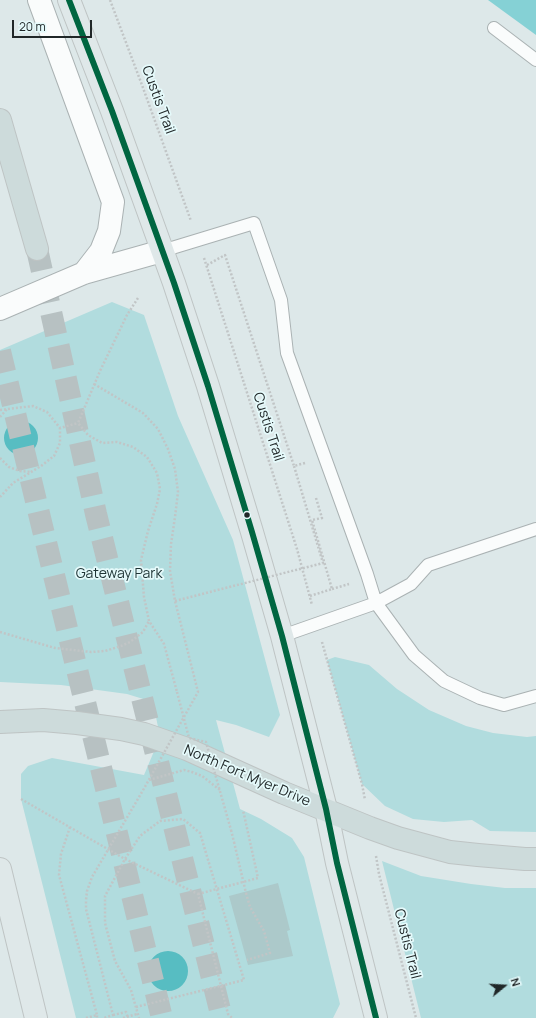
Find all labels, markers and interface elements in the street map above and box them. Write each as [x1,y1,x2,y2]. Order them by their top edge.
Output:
scale bar [14,12,94,38]
text: 20 m [19,18,46,35]
street label: Custis Trail [138,64,178,136]
street label: Custis Trail [249,390,287,464]
unlabelled marker [242,510,252,520]
park label: Gateway Park [76,566,162,582]
street label: North Fort Myer Drive [181,742,313,810]
street label: Custis Trail [390,907,424,981]
north arrow [484,966,524,1006]
text: N [508,976,524,988]

